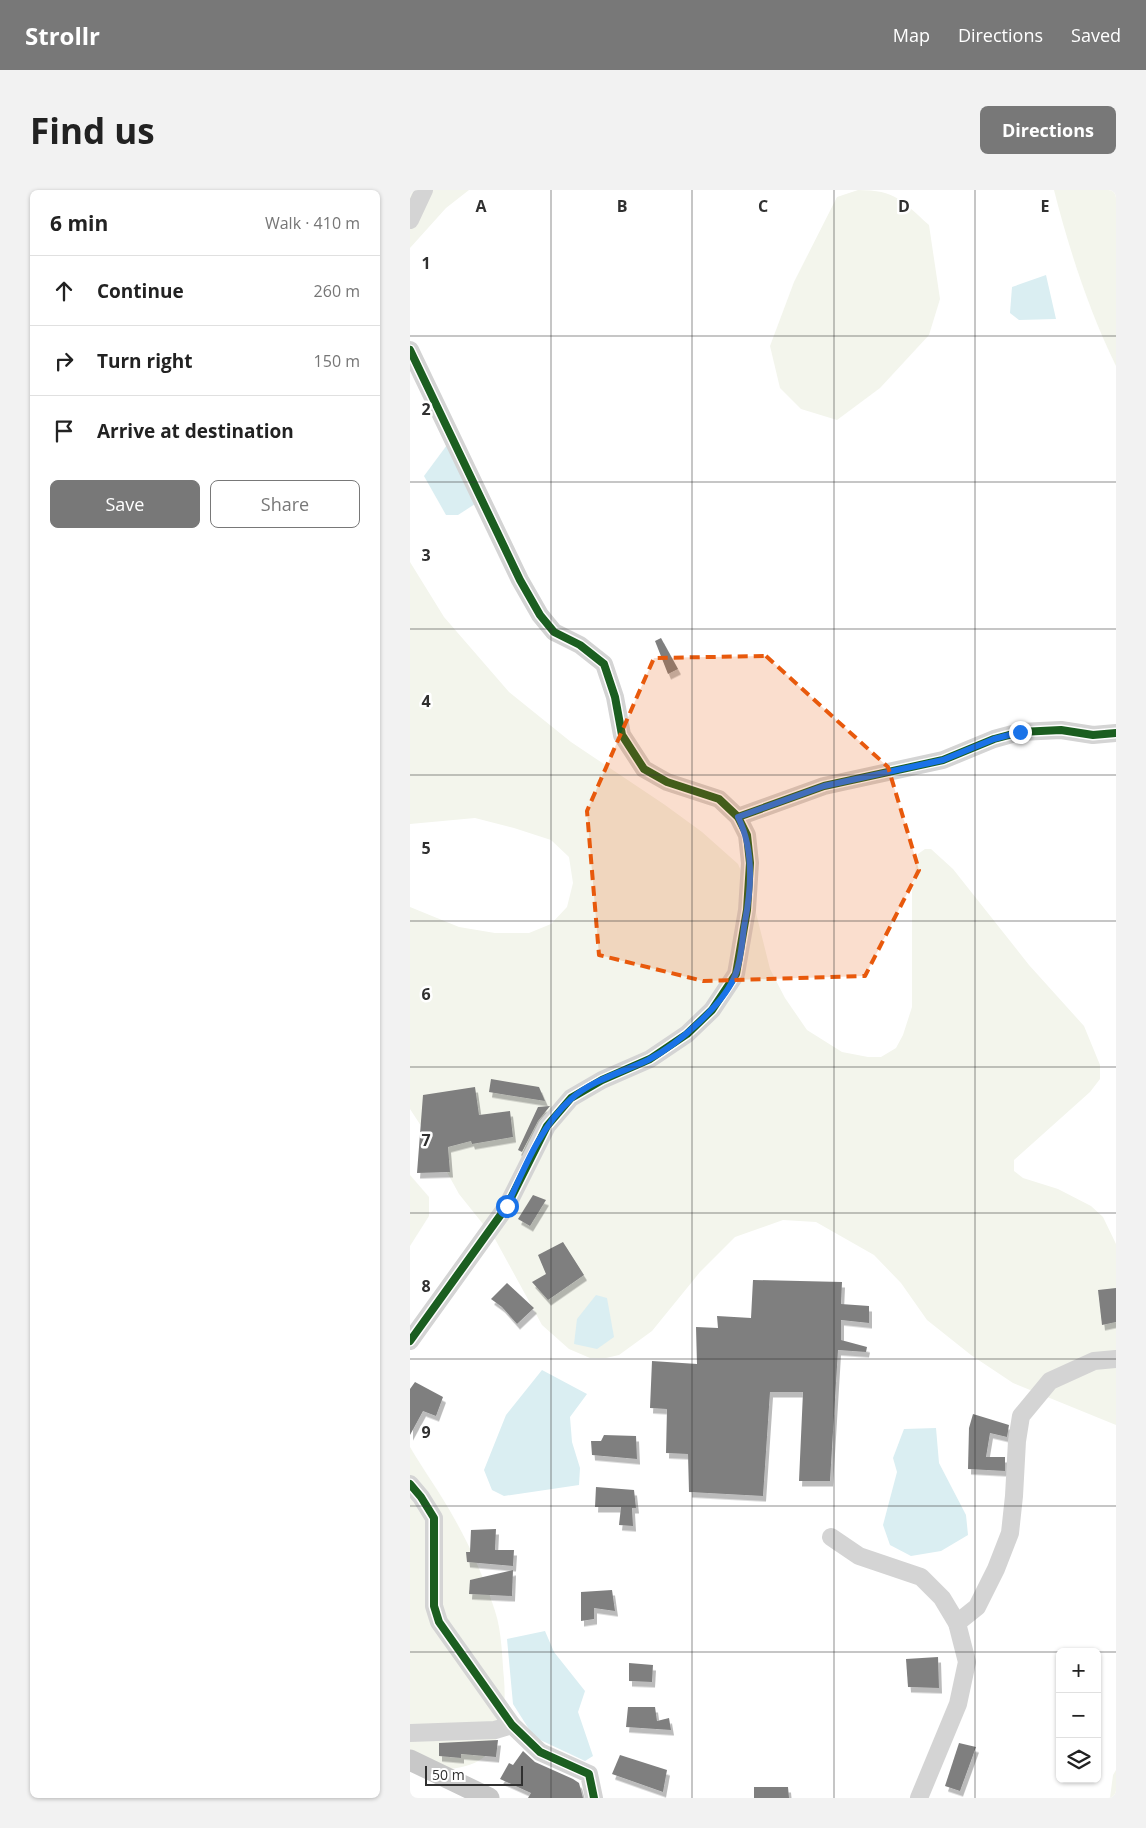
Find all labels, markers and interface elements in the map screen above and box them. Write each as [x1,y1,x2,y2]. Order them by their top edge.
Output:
text: Strollr [25,19,100,52]
text: Map [893,23,930,47]
text: Directions [958,23,1043,47]
text: Saved [1071,23,1121,47]
button: Directions [980,106,1116,154]
text: Find us [30,107,155,154]
text: A [475,195,487,217]
text: B [617,195,627,217]
text: C [758,195,768,217]
text: D [898,195,910,217]
text: E [1041,195,1050,217]
text: 6 min [50,209,108,237]
text: Walk · 410 m [265,212,360,234]
text: 1 [421,252,431,274]
icon: ahead [50,277,78,305]
text: Continue [97,278,184,304]
text: 260 m [314,280,360,302]
icon: right [50,347,78,375]
text: Turn right [97,348,192,374]
text: 150 m [314,350,360,372]
text: 2 [421,398,431,420]
icon: arrive [50,417,78,445]
text: Arrive at destination [97,418,294,444]
button: Save [50,480,200,528]
button: Share [210,480,360,528]
text: 3 [421,544,431,566]
text: 4 [421,690,431,712]
route end [1009,721,1032,744]
text: 5 [421,837,431,859]
text: 6 [421,983,431,1005]
text: 7 [421,1129,431,1151]
route start [496,1195,519,1218]
text: 8 [421,1275,431,1297]
text: 9 [421,1421,431,1443]
map controls [1056,1648,1101,1783]
button: + [1056,1648,1101,1693]
button: − [1056,1693,1101,1738]
button: layers [1056,1738,1101,1783]
scale bar [425,1763,522,1786]
text: 50 m [432,1765,465,1784]

